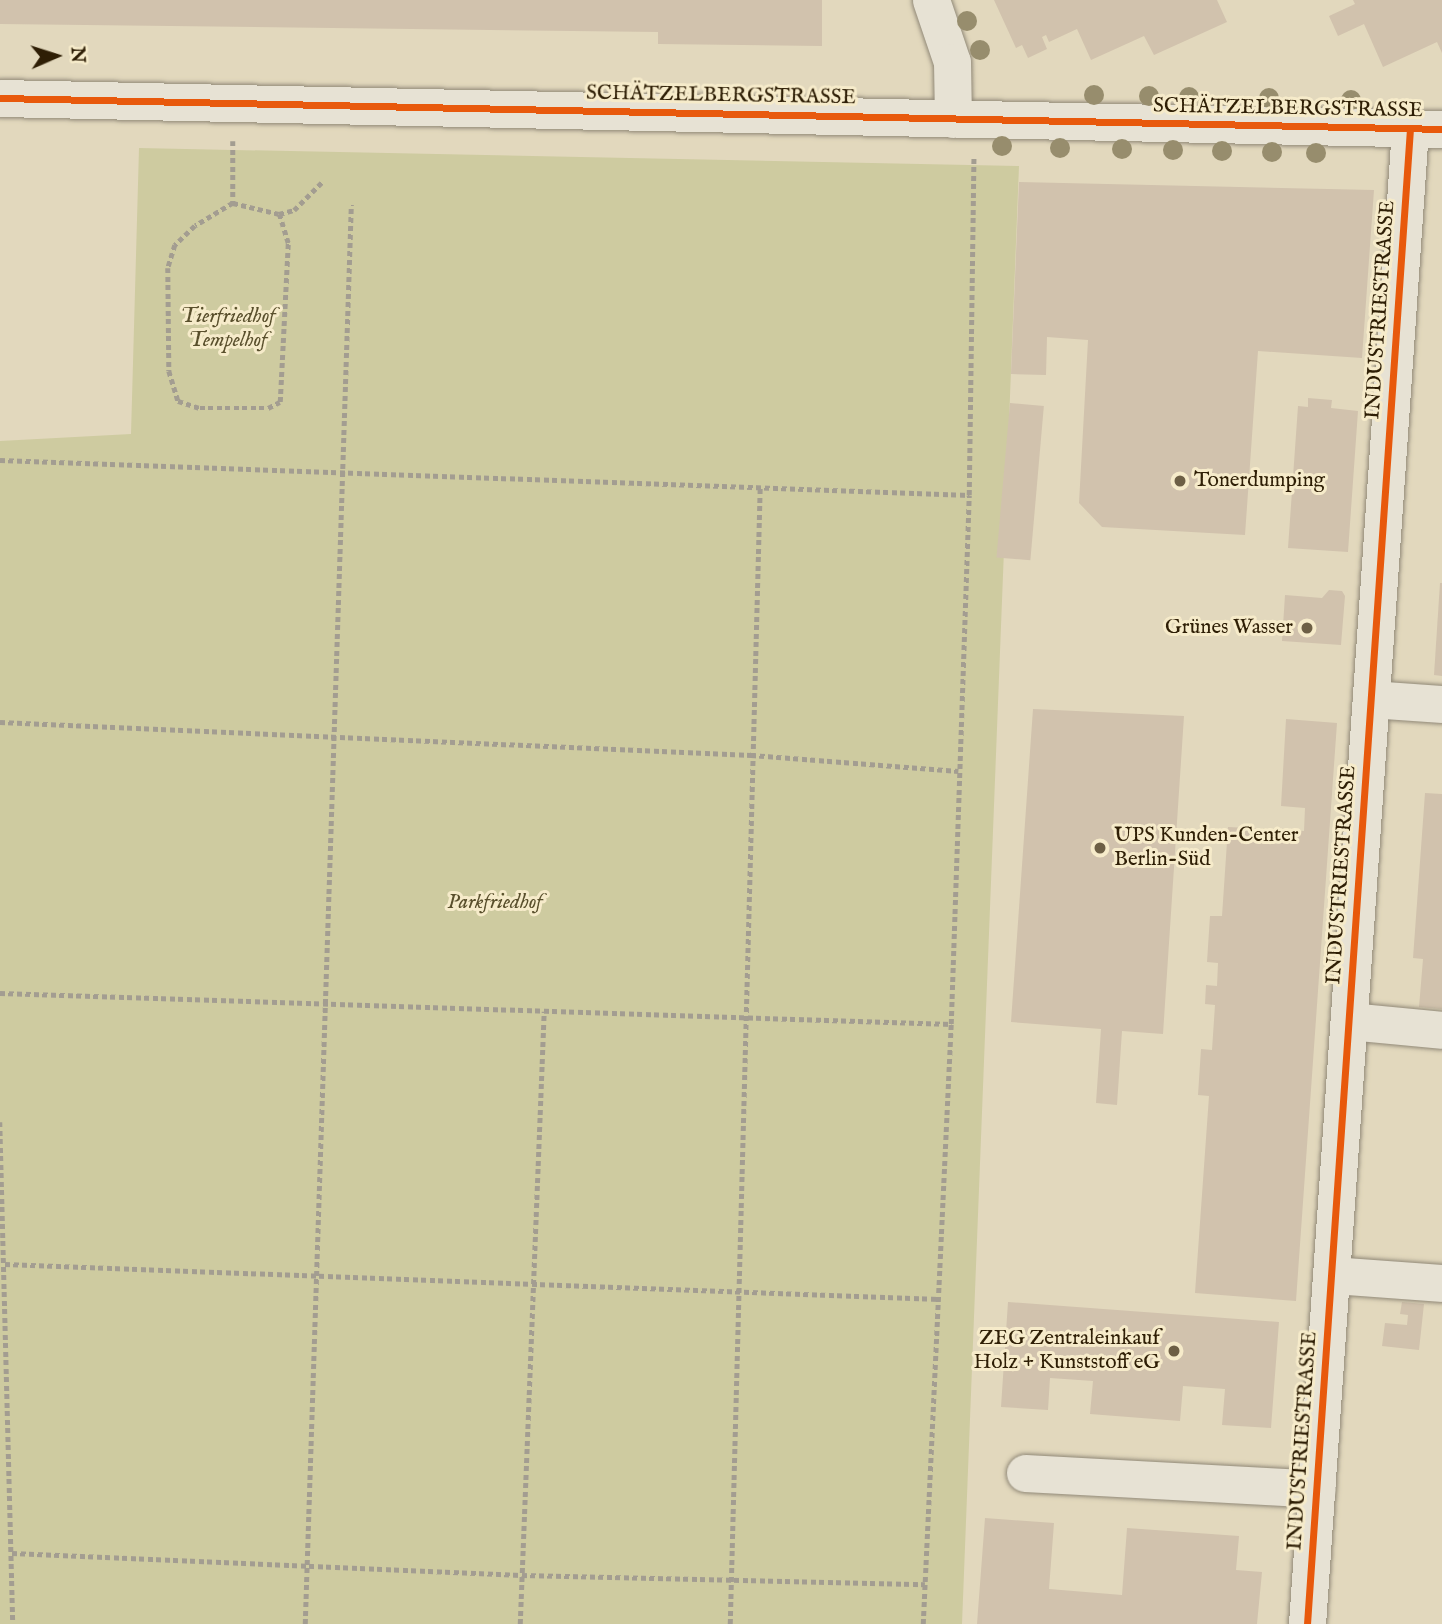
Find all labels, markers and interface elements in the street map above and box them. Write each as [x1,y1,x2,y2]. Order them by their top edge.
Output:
north arrow [21,21,91,91]
text: N [65,46,89,64]
street label: SCHÄTZELBERGSTRASSE [586,81,856,111]
street label: SCHÄTZELBERGSTRASSE [1153,94,1423,124]
street label: INDUSTRIESTRASSE [1361,200,1401,420]
park label: Tierfriedhof Tempelhof [180,304,276,354]
place label: Tonerdumping [1194,468,1325,494]
marker: Tonerdumping [1172,473,1188,489]
place label: Grünes Wasser [1165,615,1293,641]
marker: Grünes Wasser [1299,620,1315,636]
street label: INDUSTRIESTRASSE [1322,765,1362,985]
place label: UPS Kunden-Center Berlin-Süd [1114,823,1299,873]
marker: UPS Kunden-Center Berlin-Süd [1092,840,1108,856]
park label: Parkfriedhof [447,890,543,916]
place label: ZEG Zentraleinkauf Holz + Kunststoff eG [974,1326,1160,1376]
street label: INDUSTRIESTRASSE [1283,1331,1323,1551]
marker: ZEG Zentraleinkauf Holz + Kunststoff eG [1166,1343,1182,1359]

